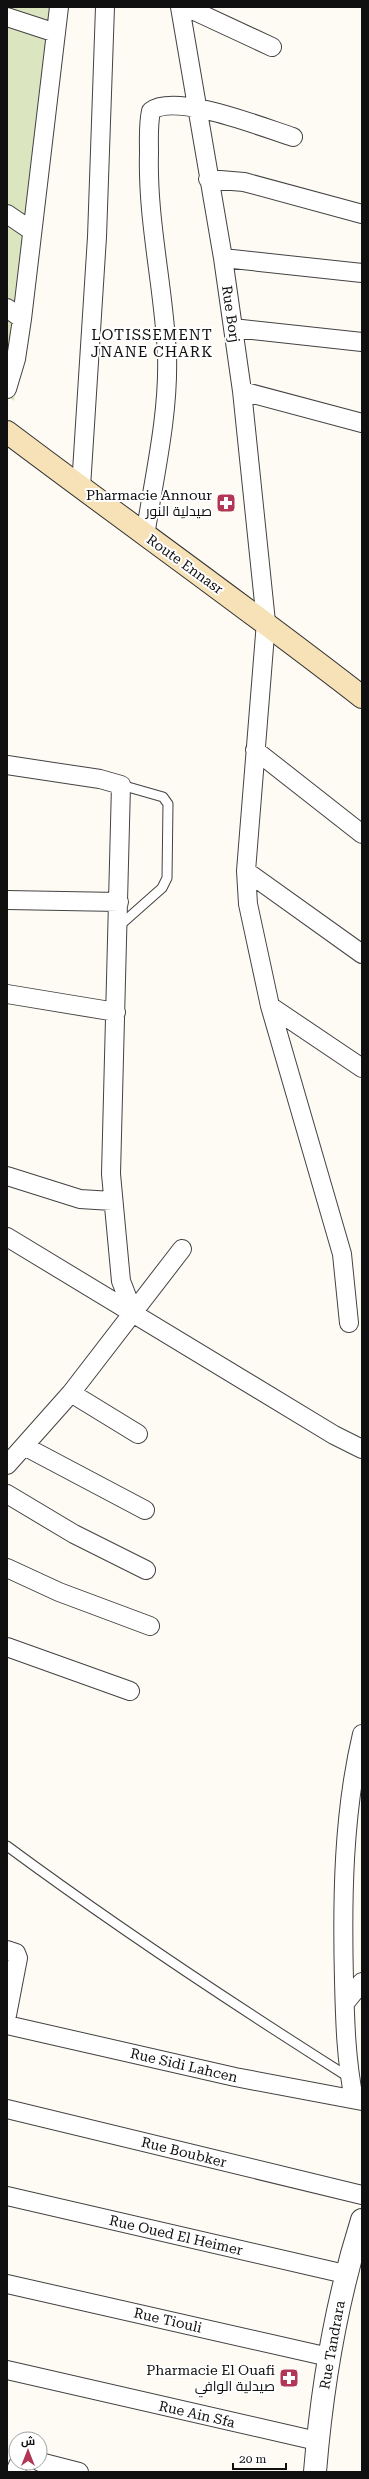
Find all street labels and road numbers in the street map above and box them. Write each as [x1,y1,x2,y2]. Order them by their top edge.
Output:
street label: Rue Borj [219,284,243,344]
street label: Route Ennasr [144,531,226,597]
street label: Rue Sidi Lahcen [129,2045,239,2085]
street label: Rue Boubker [140,2134,228,2170]
street label: Rue Oued El Heimer [108,2212,244,2258]
street label: Rue Tandrara [316,2299,348,2391]
street label: Rue Tiouli [132,2304,204,2336]
street label: Rue Ain Sfa [157,2397,237,2431]

